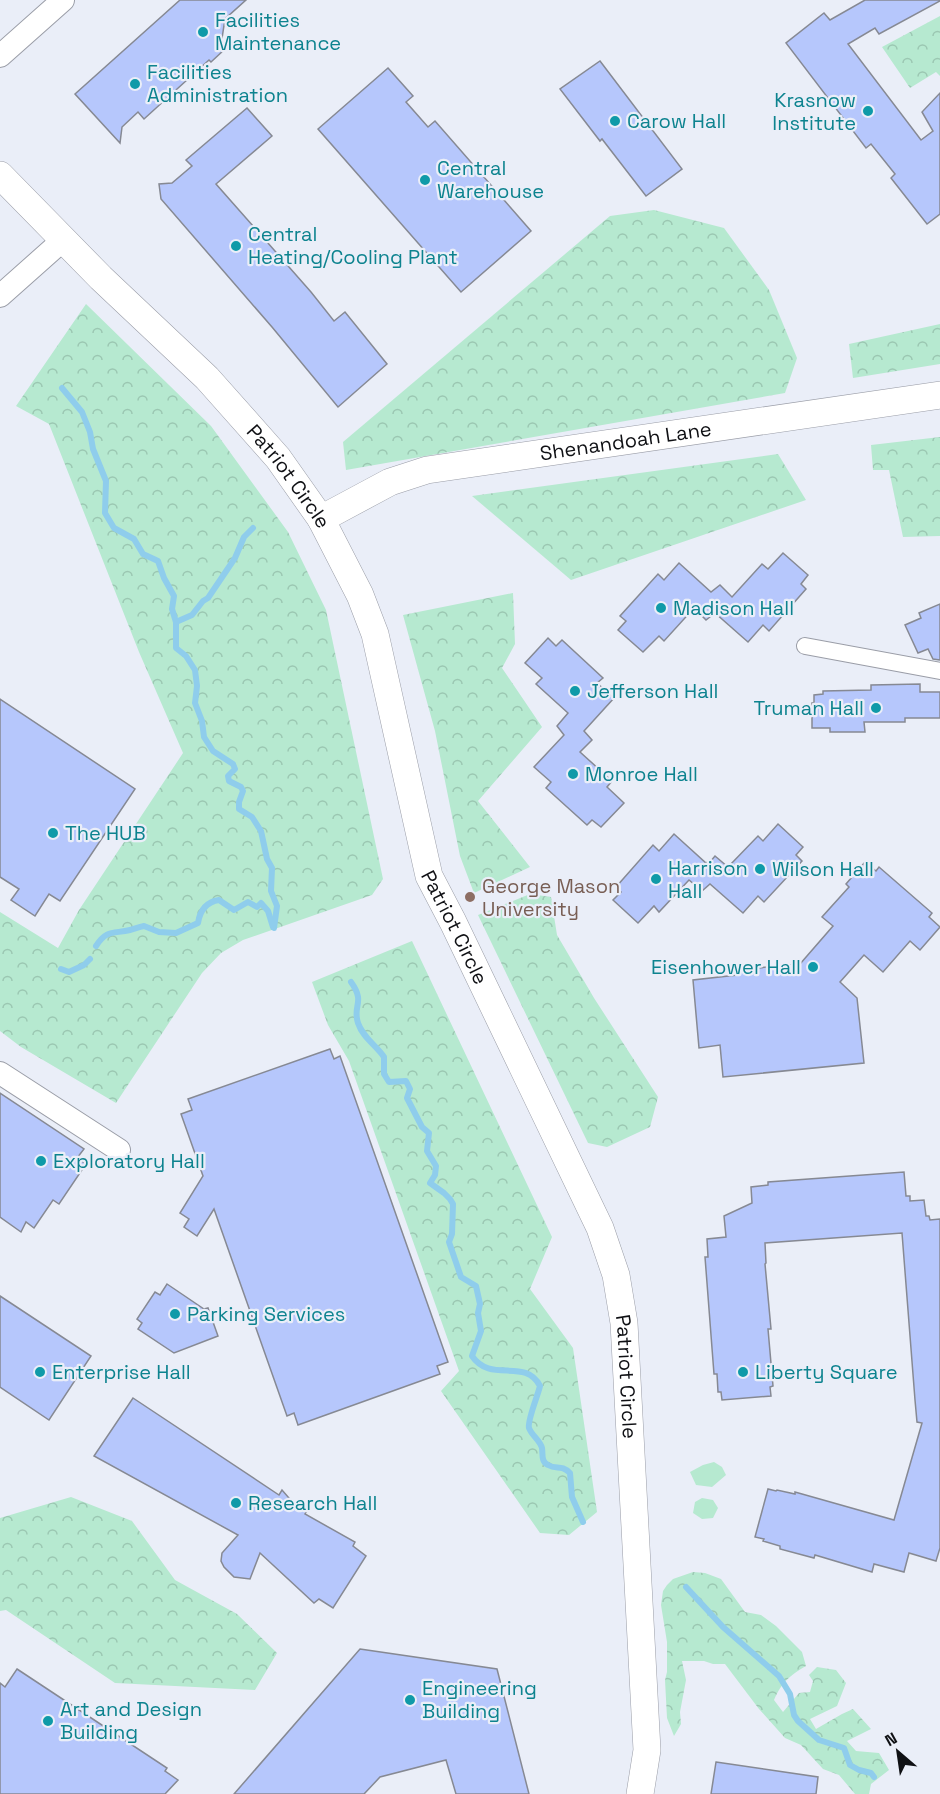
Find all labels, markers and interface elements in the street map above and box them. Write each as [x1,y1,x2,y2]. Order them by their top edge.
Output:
place label: Facilities Maintenance [215,7,341,56]
marker: Facilities Maintenance [196,25,210,39]
place label: Facilities Administration [147,59,288,108]
marker: Facilities Administration [128,77,142,91]
place label: Krasnow Institute [772,87,856,136]
marker: Krasnow Institute [861,104,875,118]
place label: Carow Hall [627,108,726,134]
marker: Carow Hall [608,114,622,128]
place label: Central Warehouse [437,155,544,204]
marker: Central Warehouse [418,173,432,187]
place label: Central Heating/Cooling Plant [248,221,458,270]
marker: Central Heating/Cooling Plant [229,239,243,253]
street label: Shenandoah Lane [538,416,713,466]
street label: Patriot Circle [241,419,336,533]
place label: Madison Hall [673,595,794,621]
marker: Madison Hall [654,601,668,615]
place label: Jefferson Hall [587,678,718,704]
marker: Jefferson Hall [568,684,582,698]
place label: Truman Hall [753,695,864,721]
marker: Truman Hall [869,701,883,715]
place label: Monroe Hall [585,761,698,787]
marker: Monroe Hall [566,767,580,781]
place label: The HUB [65,820,146,846]
marker: The HUB [46,826,60,840]
place label: Harrison Hall [668,855,748,904]
place label: Wilson Hall [772,856,874,882]
marker: Wilson Hall [753,862,767,876]
street label: Patriot Circle [415,866,494,989]
marker: Harrison Hall [649,872,663,886]
place label: George Mason University [482,873,620,922]
marker: George Mason University [463,890,477,904]
place label: Eisenhower Hall [651,954,801,980]
marker: Eisenhower Hall [806,960,820,974]
place label: Exploratory Hall [53,1148,205,1174]
marker: Exploratory Hall [34,1154,48,1168]
place label: Parking Services [187,1301,345,1327]
marker: Parking Services [168,1307,182,1321]
street label: Patriot Circle [610,1312,643,1439]
place label: Enterprise Hall [52,1359,191,1385]
place label: Liberty Square [755,1359,898,1385]
marker: Enterprise Hall [33,1365,47,1379]
marker: Liberty Square [736,1365,750,1379]
place label: Research Hall [248,1490,377,1516]
marker: Research Hall [229,1496,243,1510]
place label: Engineering Building [422,1675,537,1724]
marker: Engineering Building [403,1693,417,1707]
place label: Art and Design Building [60,1696,202,1745]
marker: Art and Design Building [41,1714,55,1728]
north arrow [868,1722,928,1782]
text: N [881,1728,901,1751]

